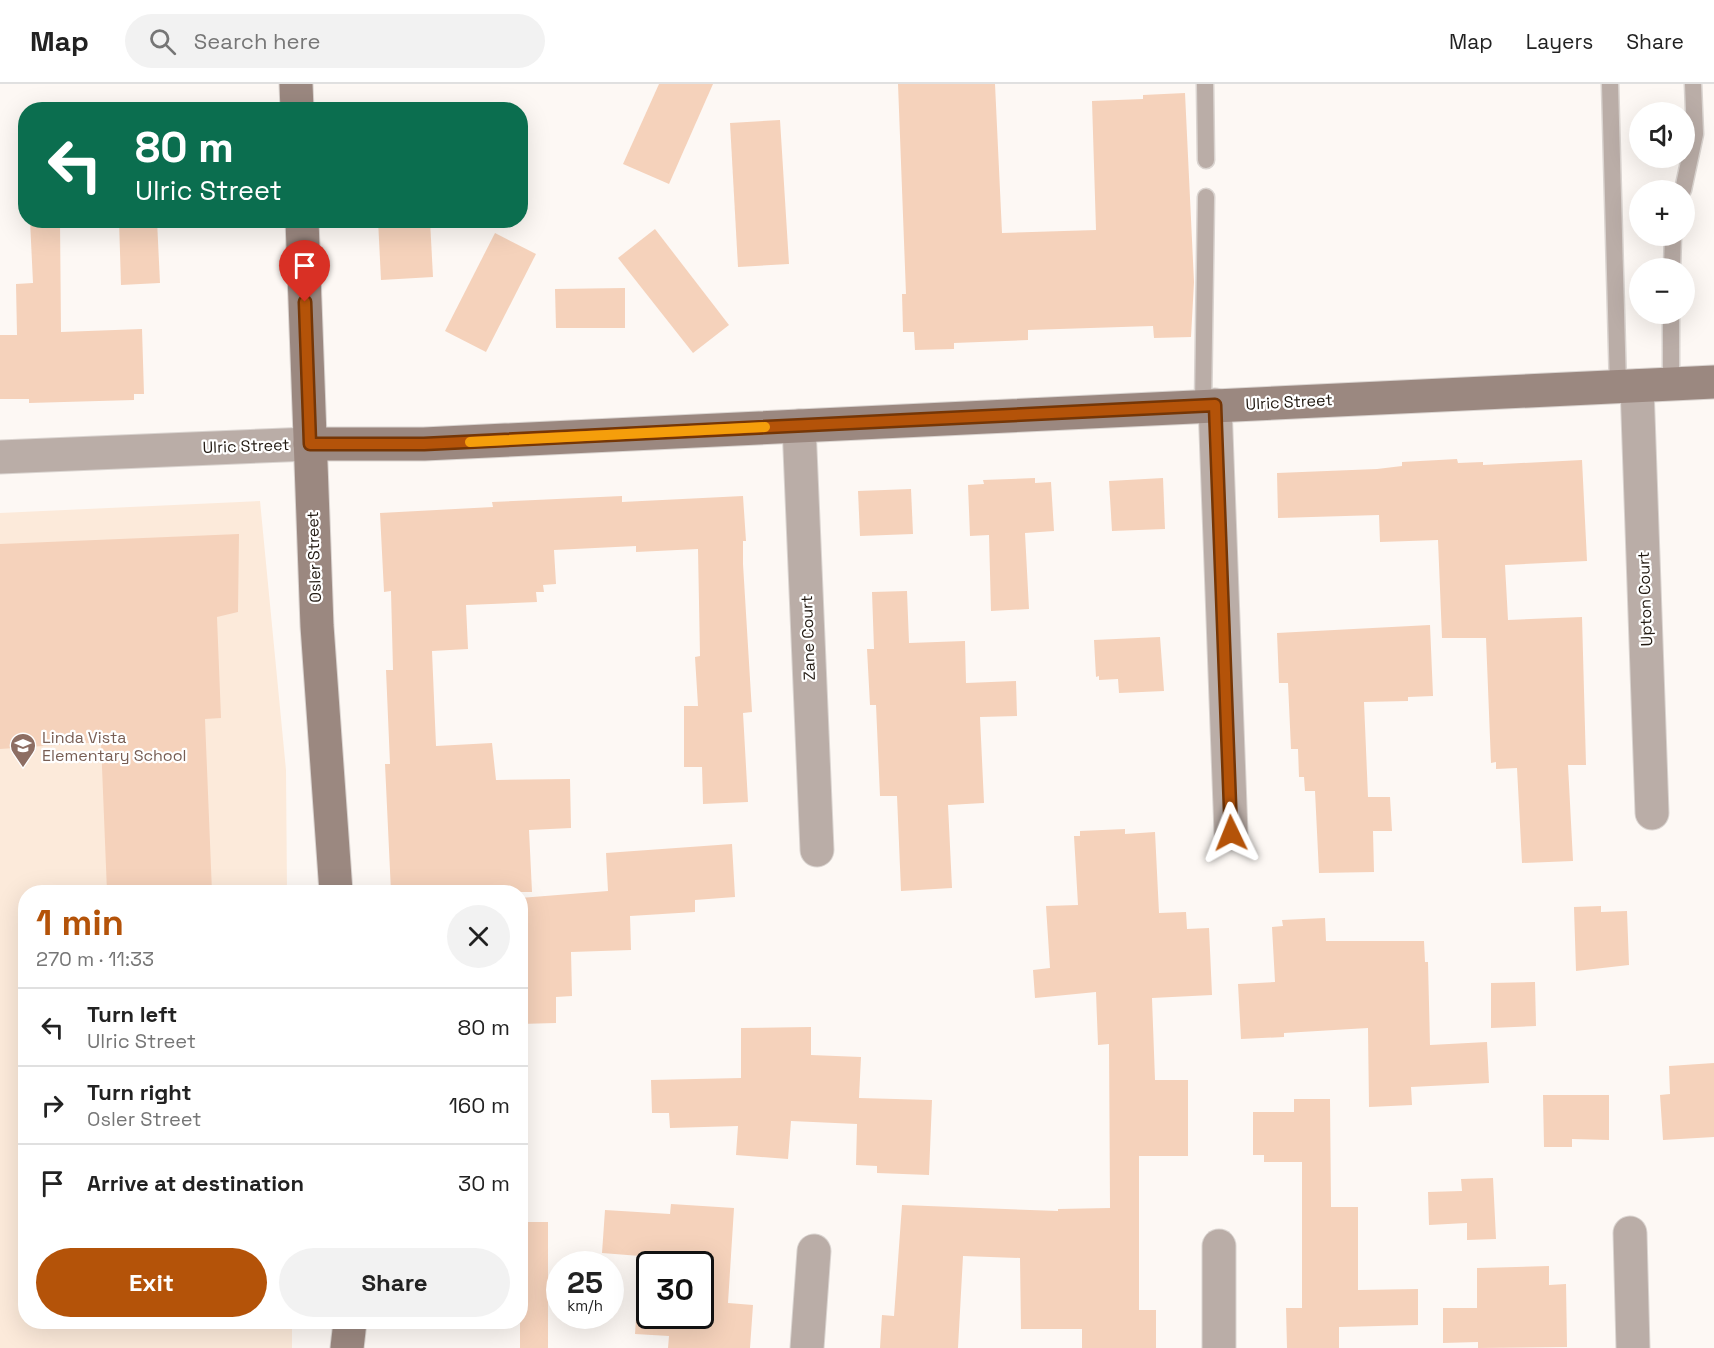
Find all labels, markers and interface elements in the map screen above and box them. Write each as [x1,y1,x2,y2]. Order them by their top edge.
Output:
search box [125,14,545,68]
text: Map [30,23,89,59]
icon: search [146,25,179,58]
text: Search here [194,27,321,55]
text: Map [1449,28,1493,55]
text: Layers [1526,28,1593,55]
text: Share [1626,28,1684,55]
map controls [1629,102,1695,324]
button: sound [1629,102,1695,168]
text: 80 m [135,121,234,174]
icon: left [36,126,114,204]
text: Ulric Street [135,173,282,208]
button: + [1629,180,1695,246]
pin [279,240,330,302]
icon: arrive [288,249,321,282]
button: − [1629,258,1695,324]
street label: Ulric Street [1245,389,1333,415]
street label: Ulric Street [202,434,290,458]
street label: Osler Street [302,511,326,603]
street label: Upton Court [1633,551,1657,647]
street label: Zane Court [796,595,820,681]
place label: Linda Vista Elementary School [42,727,187,766]
school or university icon: Linda Vista Elementary School [8,731,38,769]
position arrow [1199,801,1263,865]
text: 1 min [36,900,124,946]
button: close [447,905,510,968]
text: 270 m · 11:33 [36,946,154,972]
text: Turn left [87,1000,177,1028]
icon: left [36,1011,69,1044]
text: 80 m [458,1013,510,1041]
text: Ulric Street [87,1028,196,1054]
text: Turn right [87,1078,192,1106]
icon: right [36,1089,69,1122]
text: 160 m [449,1091,510,1119]
text: Osler Street [87,1106,201,1132]
icon: arrive [36,1167,69,1200]
text: Arrive at destination [87,1169,304,1197]
text: 30 m [458,1169,510,1197]
button: Exit [36,1248,267,1317]
button: Share [279,1248,510,1317]
speed limit sign: 30 [636,1251,714,1329]
text: 25 [567,1263,603,1302]
text: km/h [567,1296,603,1315]

